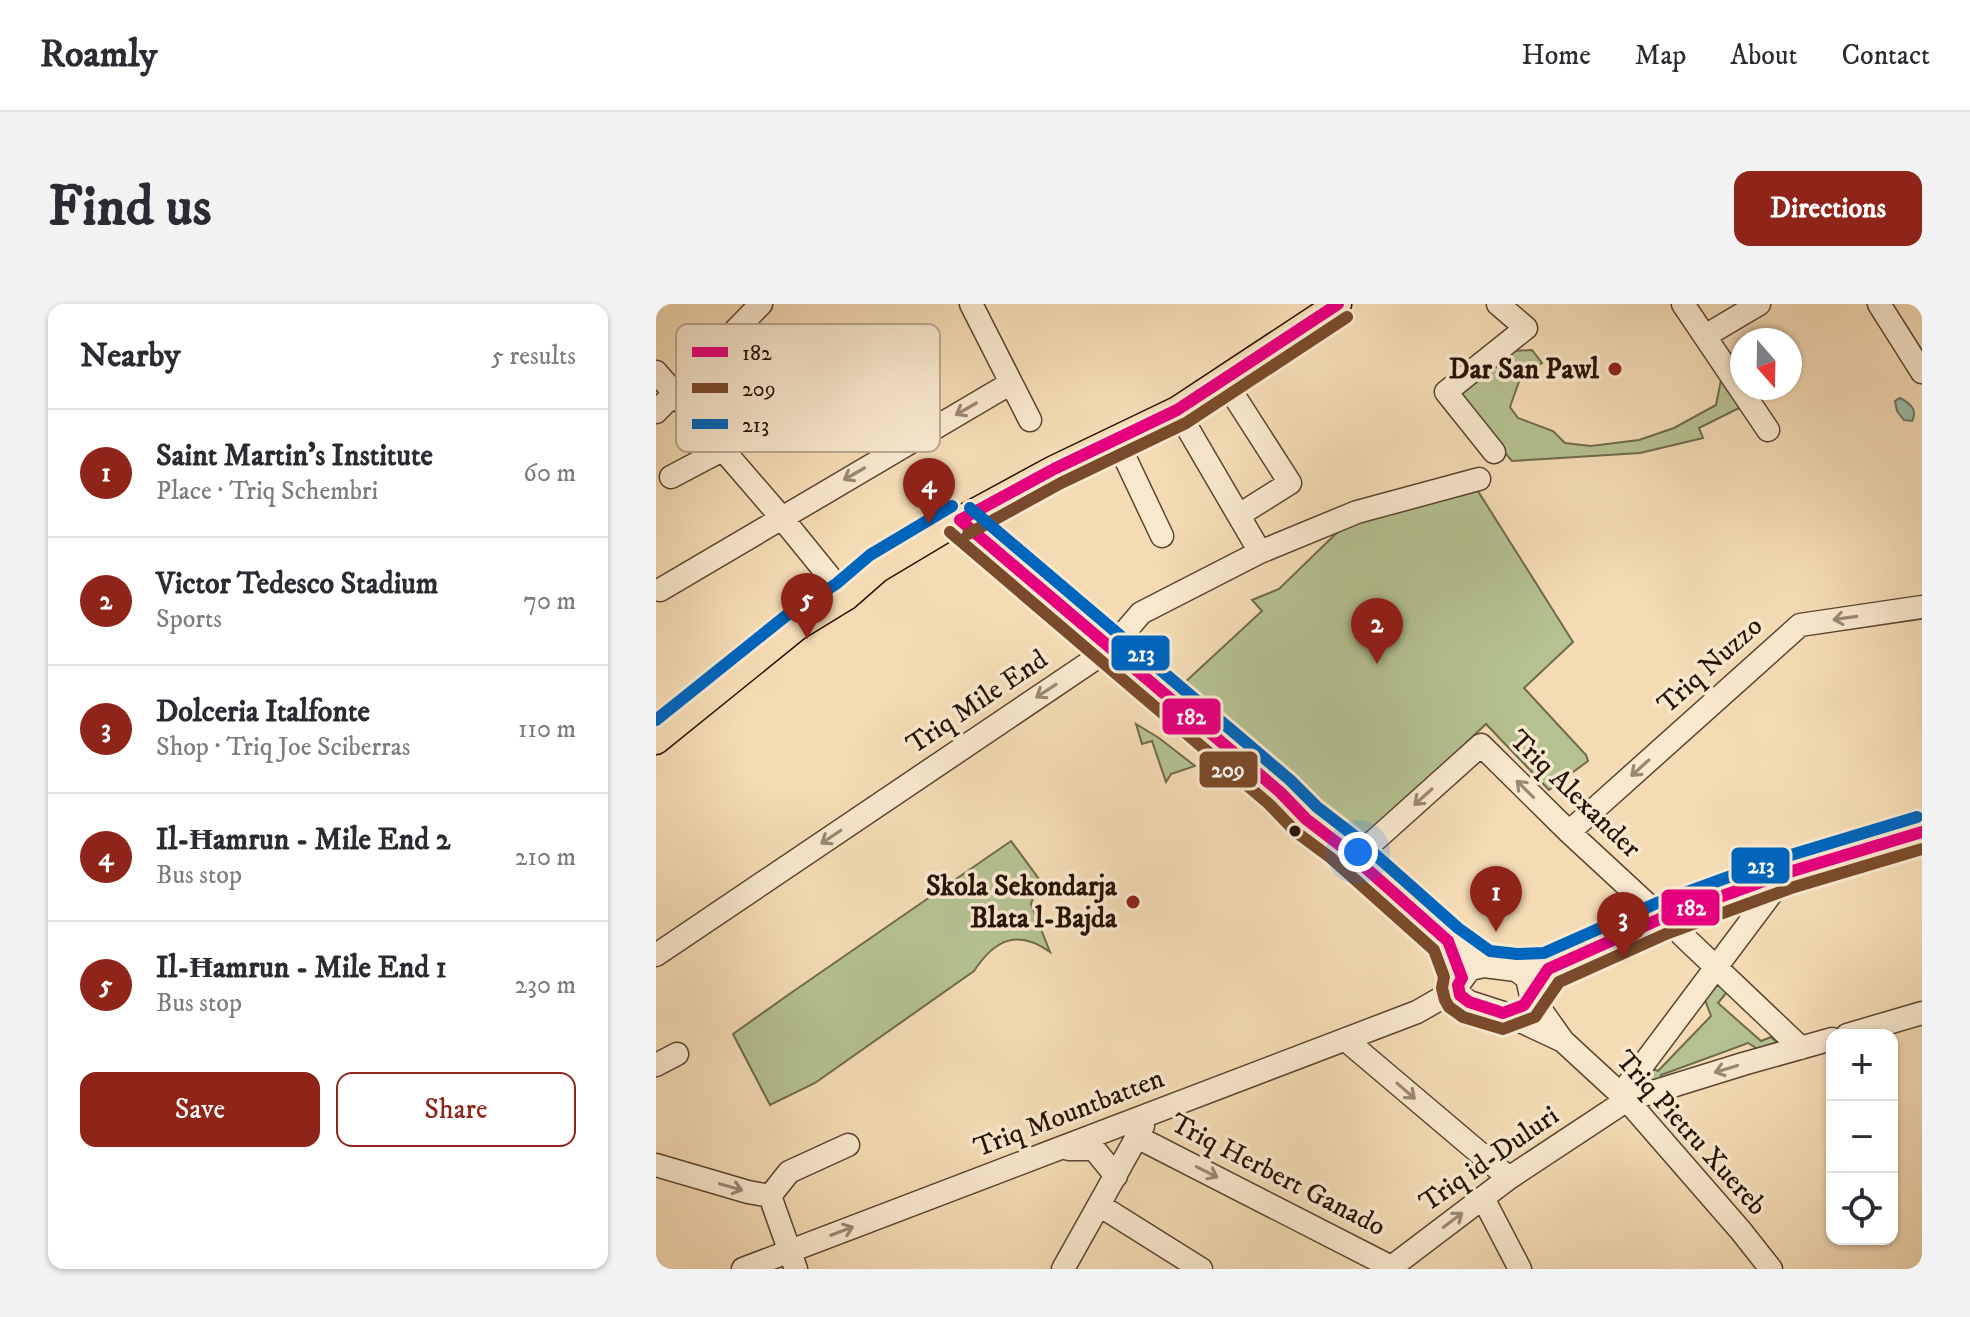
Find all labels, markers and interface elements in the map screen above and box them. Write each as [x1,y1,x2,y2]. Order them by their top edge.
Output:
text: Roamly [40,31,157,79]
text: Home [1522,38,1591,73]
text: Map [1635,38,1686,73]
text: About [1730,38,1797,73]
text: Contact [1841,38,1930,73]
button: Directions [1734,171,1922,246]
text: Find us [48,173,212,243]
legend [676,324,940,452]
north arrow [1730,328,1802,400]
text: Nearby [80,335,181,377]
text: 5 results [491,340,576,373]
text: 182 [742,340,772,367]
place label: Dar San Pawl [1449,352,1600,387]
marker: Dar San Pawl [1606,360,1624,378]
text: 209 [742,376,776,403]
one-way arrow [955,402,979,417]
text: 213 [742,412,769,439]
text: Saint Martin's Institute [156,438,433,475]
text: 1 [101,457,111,490]
text: 60 m [523,457,576,490]
pin: 4 [903,458,955,524]
one-way arrow [843,467,867,482]
text: Place · Triq Schembri [156,475,378,508]
text: Victor Tedesco Stadium [156,566,438,603]
pin: 5 [781,573,833,639]
text: 2 [100,585,112,618]
text: 70 m [523,585,576,618]
pin: 2 [1351,598,1403,664]
text: Sports [156,603,222,636]
street label: Triq Nuzzo [1650,609,1770,721]
one-way arrow [1833,611,1858,626]
line badge: 213 [1110,634,1171,672]
text: 213 [1127,641,1155,668]
street label: Triq Mile End [900,642,1054,762]
one-way arrow [1036,682,1058,699]
text: Dolceria Italfonte [156,694,370,731]
line badge: 182 [1161,697,1222,736]
text: 182 [1176,704,1207,731]
text: 3 [101,713,111,746]
text: 110 m [518,713,576,746]
street label: Triq Alexander [1502,722,1649,866]
text: Shop · Triq Joe Sciberras [156,731,411,764]
line badge: 209 [1198,750,1259,789]
text: 209 [1211,757,1245,784]
one-way arrow [1631,758,1651,776]
one-way arrow [1515,779,1535,798]
one-way arrow [1414,788,1434,806]
text: Il-Ħamrun - Mile End 2 [156,822,450,859]
unlabelled marker [1287,823,1303,839]
one-way arrow [821,829,843,845]
your location [1338,832,1378,872]
text: 4 [99,841,113,874]
text: 210 m [515,841,576,874]
line badge: 213 [1730,846,1791,885]
text: 213 [1747,853,1775,880]
text: Bus stop [156,859,242,892]
pin: 1 [1470,866,1522,932]
place label: Skola Sekondarja Blata l-Bajda [926,869,1118,936]
line badge: 182 [1660,888,1721,927]
pin: 3 [1597,892,1649,958]
marker: Skola Sekondarja Blata l-Bajda [1124,893,1142,911]
text: 182 [1676,895,1707,922]
text: Il-Ħamrun - Mile End 1 [156,950,447,987]
text: 5 [100,969,112,1002]
text: 230 m [514,969,576,1002]
text: Bus stop [156,987,242,1020]
map controls [1826,1029,1898,1245]
button: + [1826,1029,1898,1101]
street label: Triq Pietru Xuereb [1608,1043,1774,1223]
street label: Triq Mountbatten [969,1061,1169,1165]
one-way arrow [1713,1062,1739,1077]
button: Save [80,1072,320,1147]
button: Share [336,1072,576,1147]
one-way arrow [1395,1082,1415,1100]
street label: Triq id-Duluri [1413,1098,1565,1220]
button: − [1826,1101,1898,1173]
street label: Triq Herbert Ganado [1165,1106,1391,1244]
one-way arrow [1194,1165,1218,1181]
button: locate [1826,1173,1898,1245]
one-way arrow [717,1180,743,1195]
one-way arrow [1442,1212,1463,1229]
one-way arrow [829,1223,853,1237]

